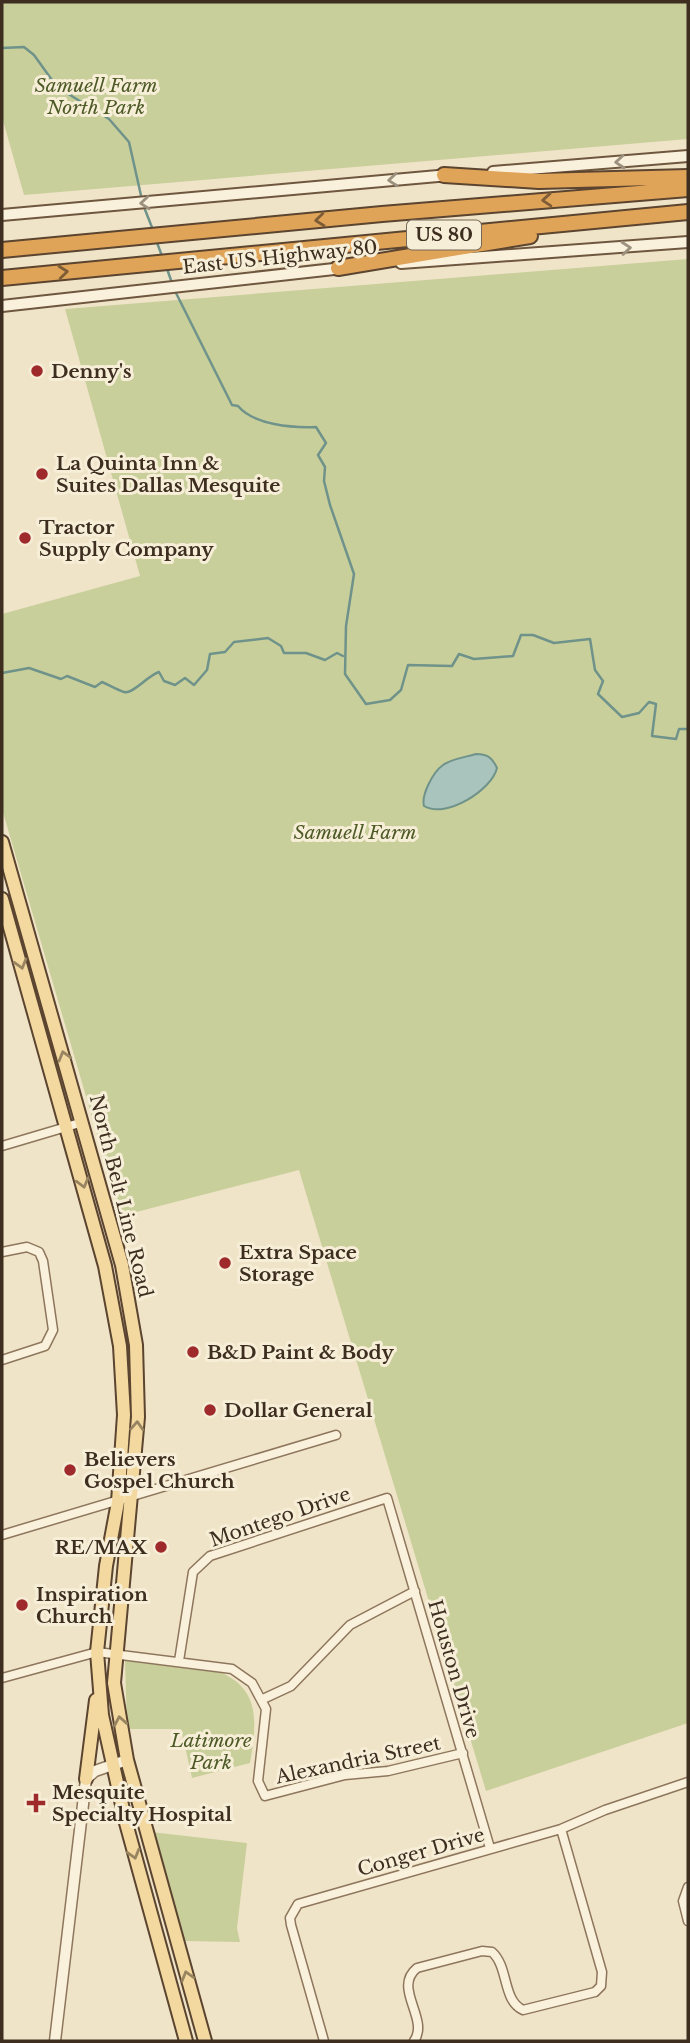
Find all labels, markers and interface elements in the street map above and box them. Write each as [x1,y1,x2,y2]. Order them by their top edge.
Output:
park label: Samuell Farm North Park [34,74,158,119]
one-way arrow [614,154,625,169]
one-way arrow [388,172,399,187]
one-way arrow [541,192,552,207]
one-way arrow [139,195,150,210]
one-way arrow [314,212,325,227]
road number: US 80 [407,220,481,249]
street label: East US Highway 80 [181,235,379,279]
one-way arrow [621,241,632,256]
one-way arrow [57,264,69,279]
place label: Denny's [51,360,132,383]
marker: Denny's [29,363,45,379]
place label: La Quinta Inn & Suites Dallas Mesquite [56,452,281,497]
marker: La Quinta Inn & Suites Dallas Mesquite [34,466,50,482]
place label: Tractor Supply Company [39,516,214,561]
marker: Tractor Supply Company [17,530,33,546]
park label: Samuell Farm [293,821,417,844]
one-way arrow [12,958,27,970]
one-way arrow [57,1050,72,1062]
street label: North Belt Line Road [85,1092,157,1300]
one-way arrow [75,1177,89,1189]
place label: Extra Space Storage [239,1241,357,1286]
marker: Extra Space Storage [217,1255,233,1271]
place label: B&D Paint & Body [207,1341,395,1364]
marker: B&D Paint & Body [185,1344,201,1360]
place label: Dollar General [224,1399,373,1422]
marker: Dollar General [202,1402,218,1418]
one-way arrow [130,1420,145,1431]
place label: Believers Gospel Church [84,1448,235,1493]
marker: Believers Gospel Church [62,1462,78,1478]
street label: Montego Drive [207,1482,353,1552]
place label: RE/MAX [55,1536,148,1559]
marker: RE/MAX [153,1539,169,1555]
place label: Inspiration Church [36,1583,148,1628]
marker: Inspiration Church [14,1597,30,1613]
street label: Houston Drive [423,1597,485,1741]
one-way arrow [113,1715,128,1727]
park label: Latimore Park [169,1729,252,1774]
street label: Alexandria Street [272,1731,443,1789]
place label: Mesquite Specialty Hospital [52,1781,232,1826]
marker: Mesquite Specialty Hospital [26,1793,46,1813]
street label: Conger Drive [355,1823,487,1881]
one-way arrow [126,1847,140,1859]
one-way arrow [180,1970,195,1982]

